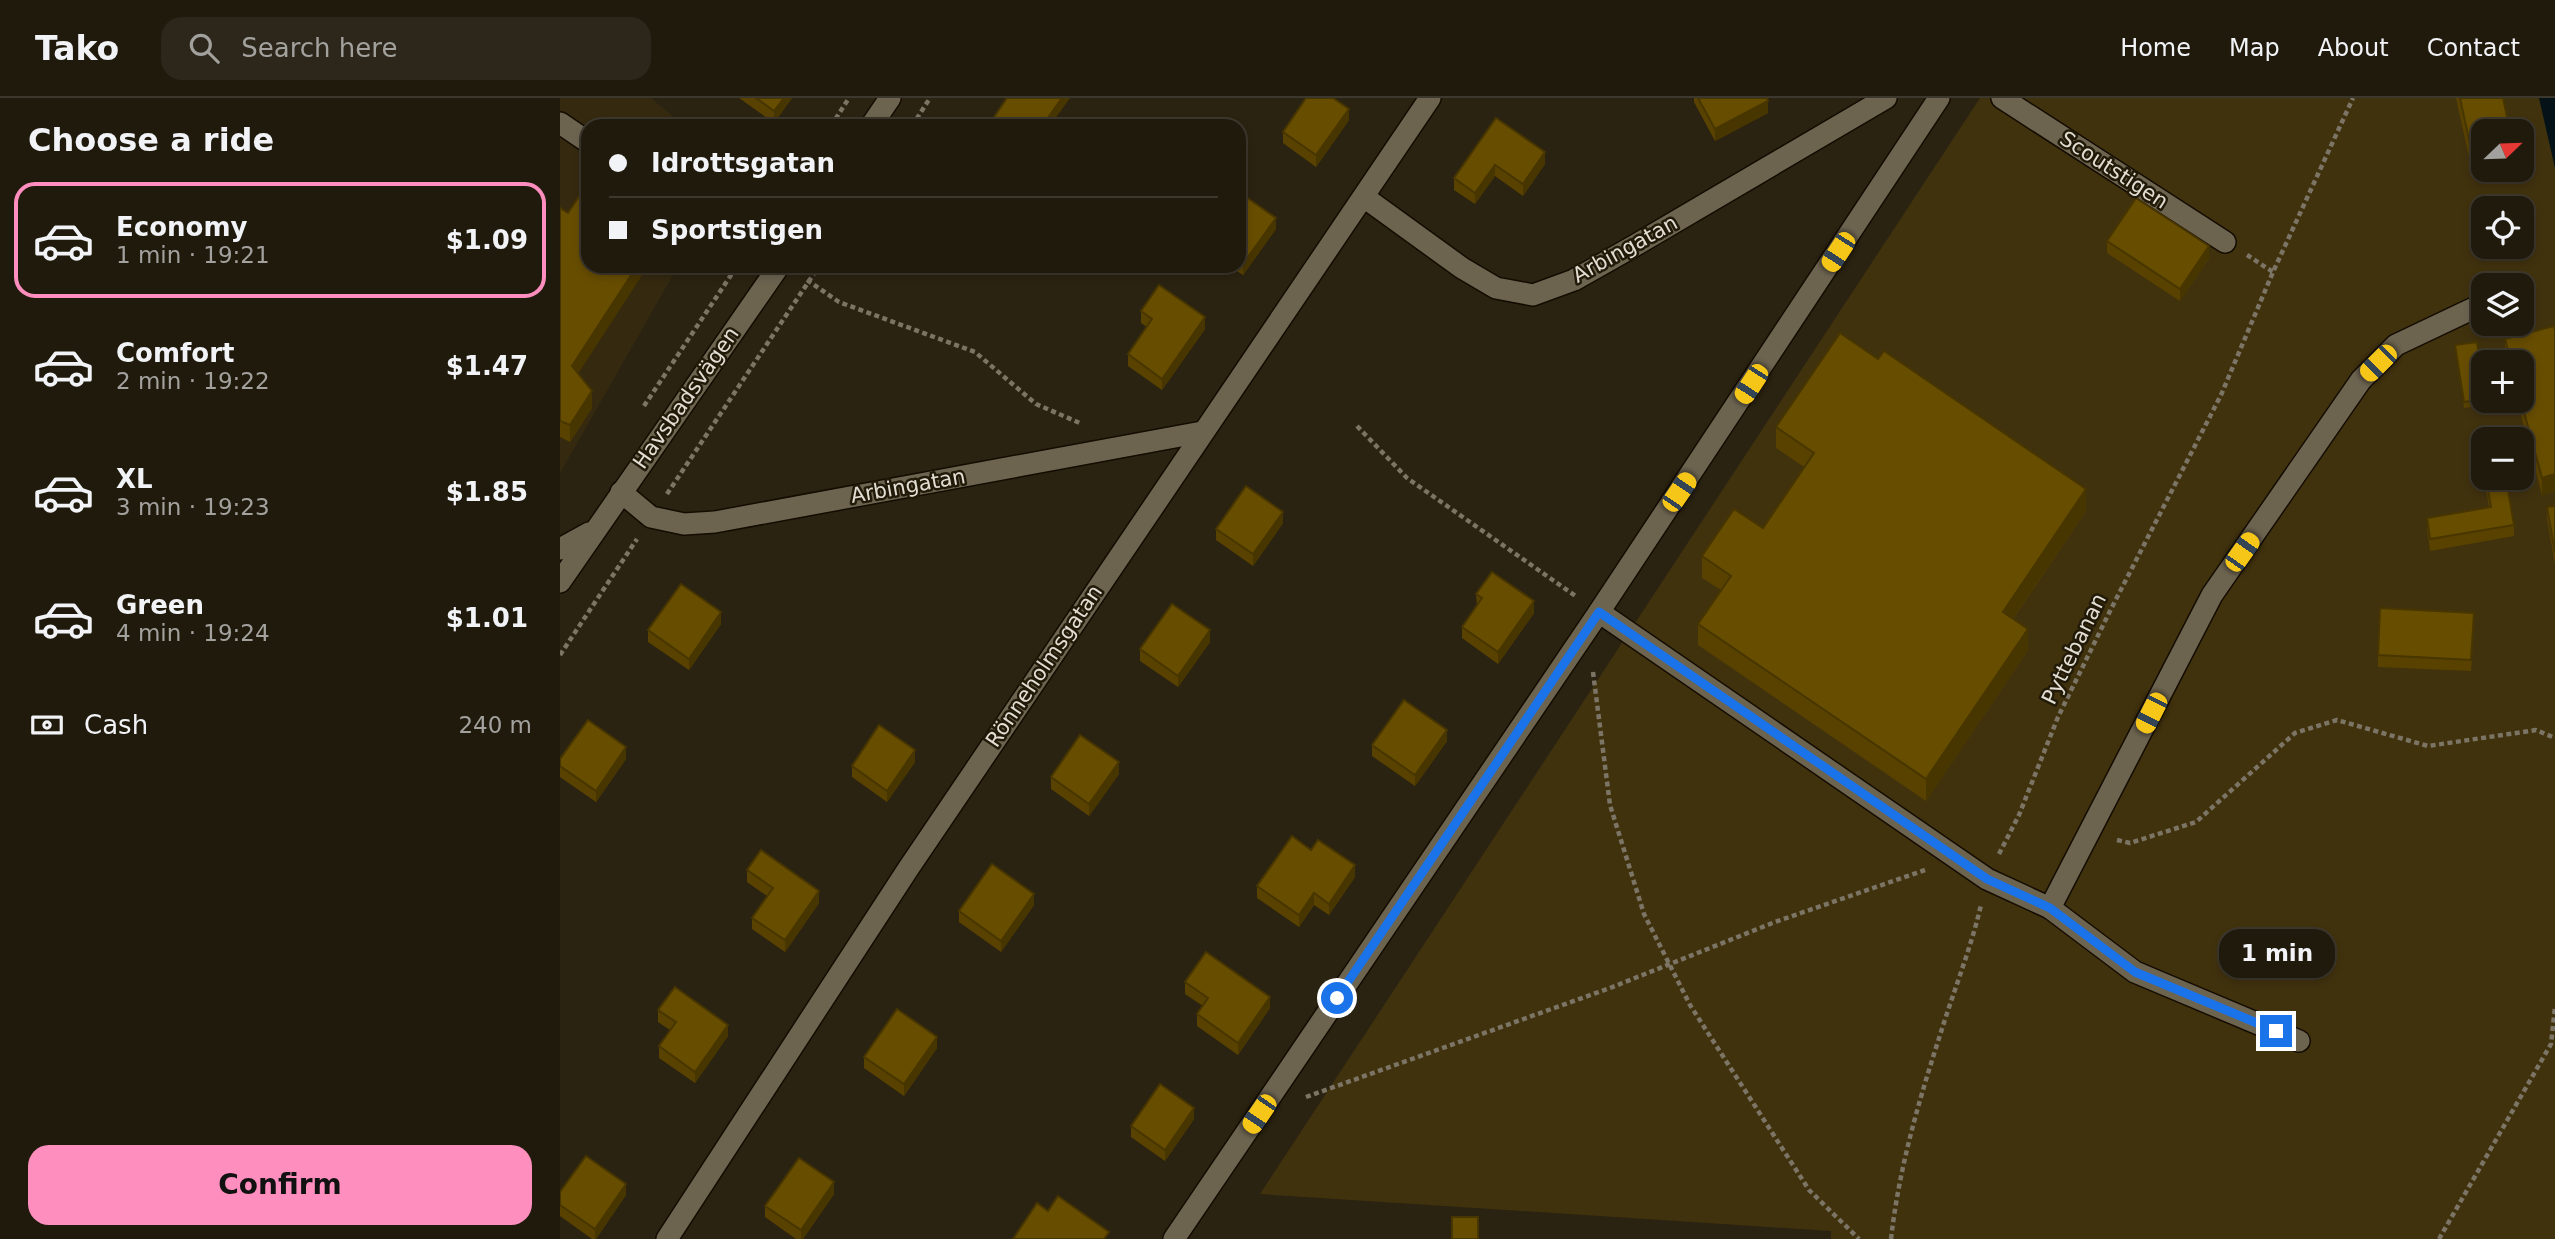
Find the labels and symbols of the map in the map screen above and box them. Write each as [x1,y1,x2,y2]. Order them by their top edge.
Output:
north arrow [2471,119,2534,182]
street label: Scoutstigen [2056,126,2172,214]
street label: Arbingatan [1568,210,1682,288]
car [1818,229,1859,275]
street label: Havsbadsvägen [628,323,744,473]
car [2356,341,2401,385]
car [1731,361,1772,407]
street label: Arbingatan [849,464,967,508]
car [1659,469,1700,515]
car [2222,529,2263,575]
street label: Rönneholmsgatan [981,581,1107,751]
street label: Pyttebanan [2037,590,2111,708]
car [2133,690,2170,736]
callout: 1 min [2218,930,2334,978]
route start [1321,982,1353,1014]
route end [2260,1015,2292,1047]
car [1239,1091,1280,1137]

